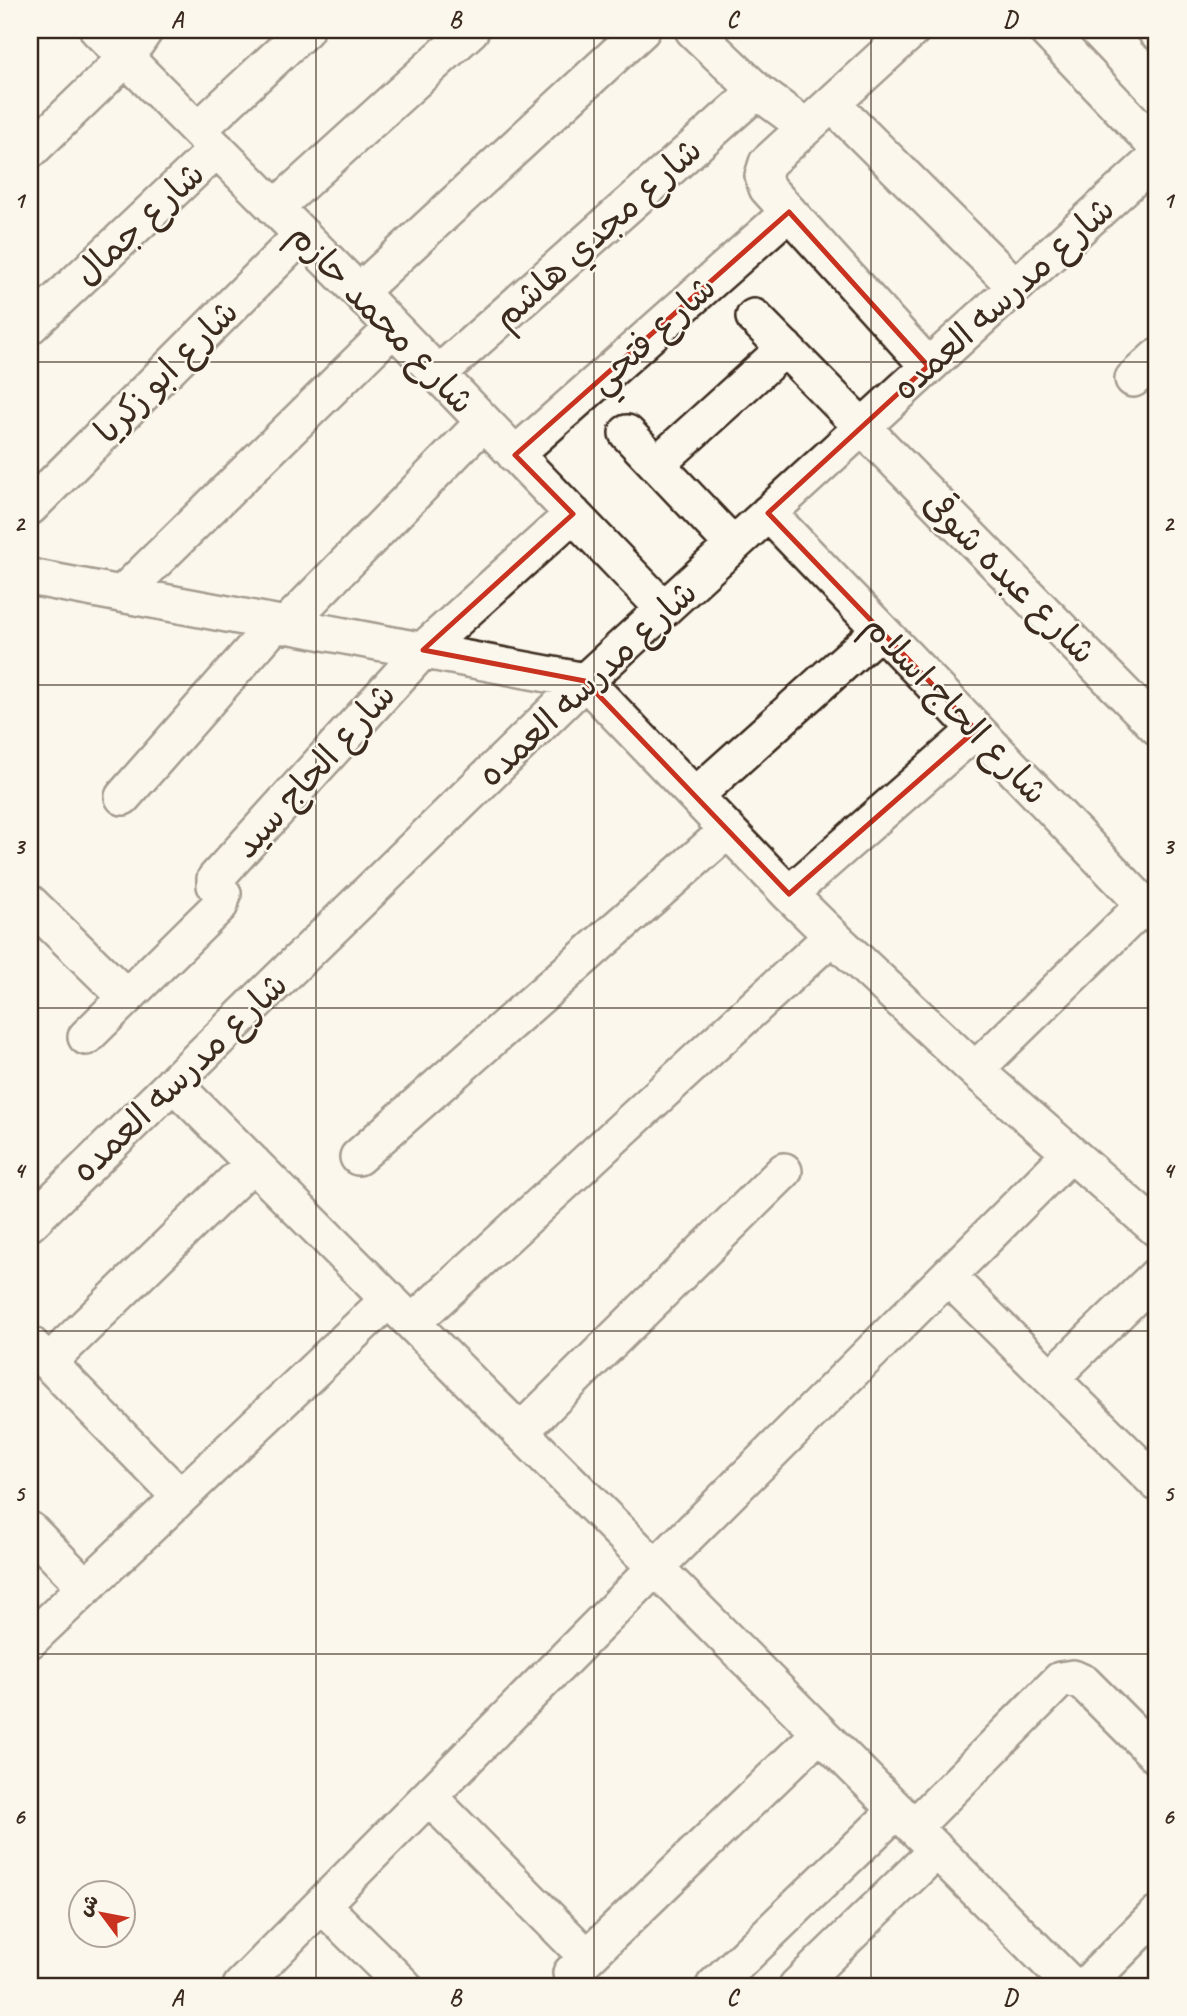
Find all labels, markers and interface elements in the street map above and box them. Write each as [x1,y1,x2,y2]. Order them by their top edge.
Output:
text: A [171,5,185,34]
text: B [449,5,463,34]
text: C [727,5,741,34]
text: D [1003,5,1019,34]
street label: شارع مجدي هاشم [483,128,714,342]
street label: شارع جمال [65,152,215,297]
text: 1 [14,186,27,215]
text: 1 [1163,186,1176,215]
street label: شارع مدرسه العمده [883,187,1125,412]
street label: شارع محمد حازم [276,213,484,426]
street label: شارع فتحي [579,265,731,409]
street label: شارع ابو زكريا [85,290,249,454]
street label: شارع عبده شوقى [912,481,1106,675]
text: 2 [14,509,27,538]
text: 2 [1163,509,1176,538]
street label: شارع مدرسه العمده [468,570,708,798]
street label: شارع الحاج اسلام [851,605,1058,817]
street label: شارع الحاج سيد [223,673,407,869]
text: 3 [14,832,27,861]
text: 3 [1163,832,1176,861]
street label: شارع مدرسه العمده [62,963,299,1194]
text: 4 [14,1156,27,1185]
text: 4 [1163,1156,1176,1185]
text: 5 [14,1479,26,1508]
text: 5 [1163,1479,1175,1508]
text: 6 [14,1802,27,1831]
text: 6 [1163,1802,1176,1831]
north arrow [66,1880,136,1950]
text: ش [73,1890,104,1921]
text: A [171,1983,185,2012]
text: B [449,1983,463,2012]
text: C [727,1983,741,2012]
text: D [1003,1983,1019,2012]

